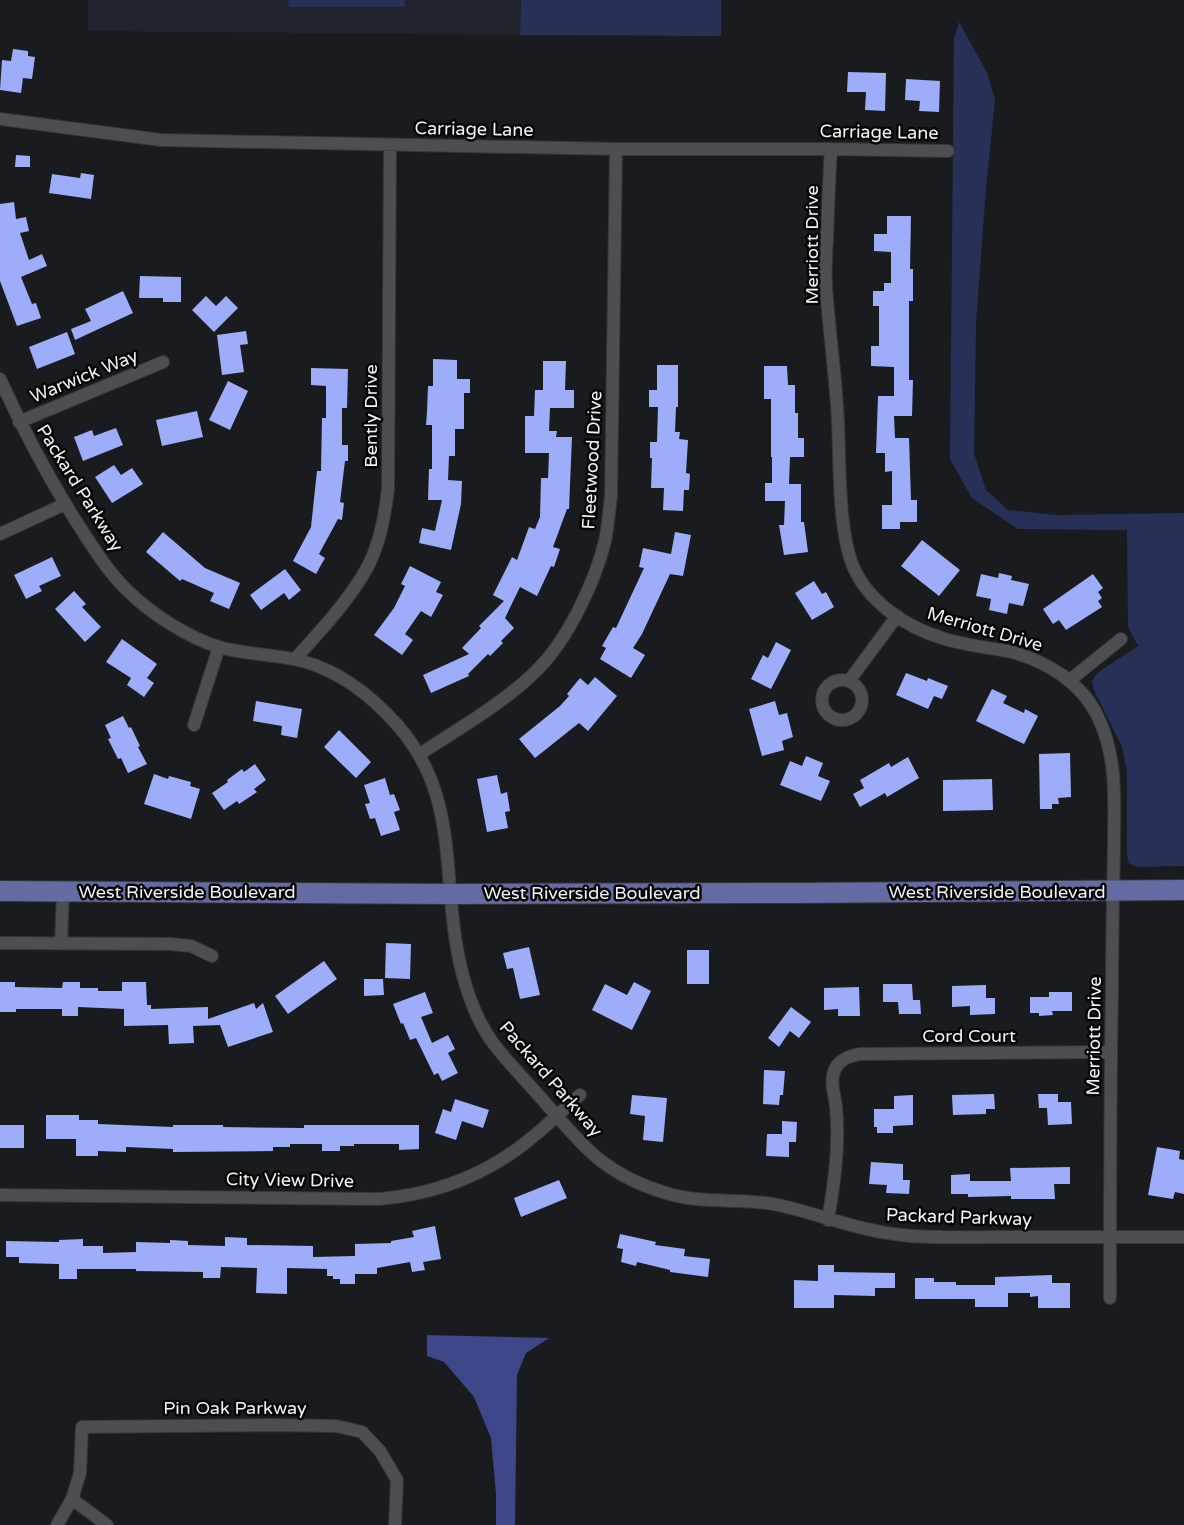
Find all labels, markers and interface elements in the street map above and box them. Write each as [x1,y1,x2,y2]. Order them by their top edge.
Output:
street label: Carriage Lane [414,117,534,141]
street label: Carriage Lane [819,120,939,144]
street label: Merriott Drive [801,185,823,305]
street label: Warwick Way [27,344,141,408]
street label: Bently Drive [360,364,382,468]
street label: Fleetwood Drive [577,390,607,530]
street label: Packard Parkway [32,420,128,556]
street label: Merriott Drive [925,602,1045,656]
street label: West Riverside Boulevard [78,881,296,903]
street label: West Riverside Boulevard [888,881,1106,903]
street label: West Riverside Boulevard [483,882,701,904]
street label: Merriott Drive [1082,976,1106,1096]
street label: Packard Parkway [495,1017,607,1142]
street label: Cord Court [922,1025,1016,1047]
street label: City View Drive [226,1168,354,1192]
street label: Packard Parkway [886,1203,1033,1231]
street label: Pin Oak Parkway [163,1397,307,1419]

